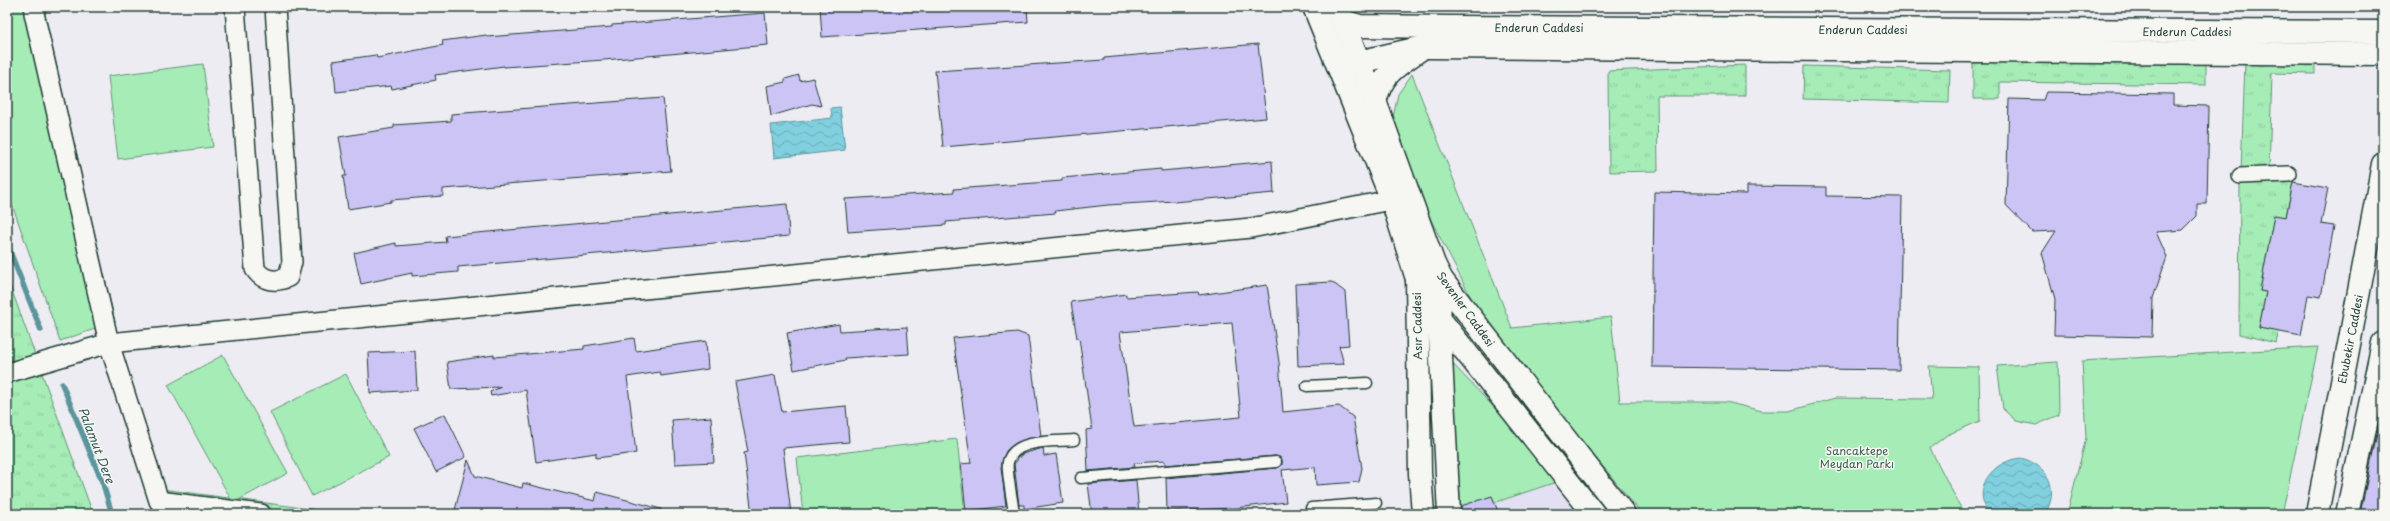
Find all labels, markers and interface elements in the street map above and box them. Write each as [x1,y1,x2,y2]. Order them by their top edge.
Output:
street label: Enderun Caddesi [1494,19,1584,36]
street label: Enderun Caddesi [1818,21,1908,38]
street label: Enderun Caddesi [2142,23,2232,40]
street label: Sevenler Caddesi [1433,268,1499,350]
street label: Asır Caddesi [1408,292,1426,360]
street label: Ebubekir Caddesi [2333,293,2367,385]
water label: Palamut Dere [74,404,120,487]
park label: Sancaktepe Meydan Parkı [1820,442,1894,472]

